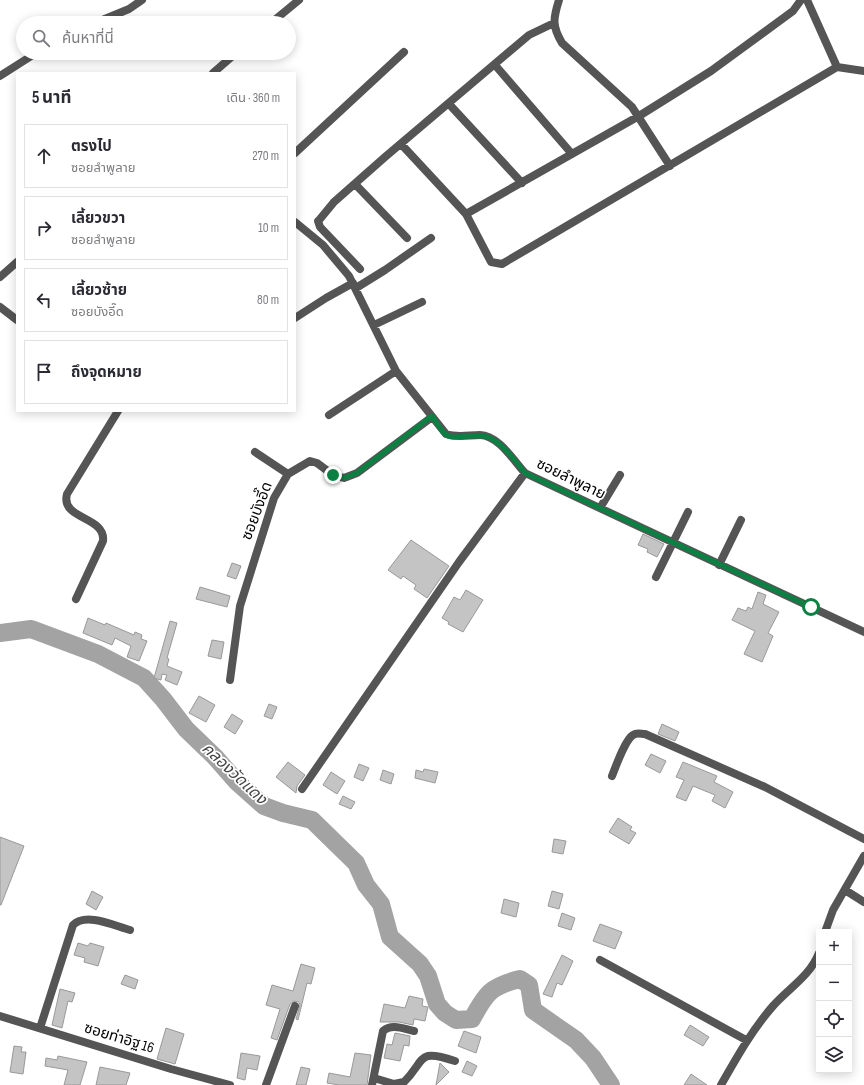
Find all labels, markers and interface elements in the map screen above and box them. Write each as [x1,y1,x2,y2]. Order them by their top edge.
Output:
search box [16,16,296,60]
icon: search [30,27,52,49]
text: ค้นหาที่นี่ [62,29,114,48]
text: 5 นาที [32,88,71,108]
text: เดิน · 360 m [226,90,280,106]
text: ตรงไป [71,137,112,156]
icon: ahead [33,145,55,167]
text: 270 m [252,148,279,164]
text: ซอยลำพูลาย [71,160,136,176]
text: เลี้ยวขวา [71,209,125,228]
icon: right [33,217,55,239]
text: 10 m [258,220,279,236]
text: ซอยลำพูลาย [71,232,136,248]
text: เลี้ยวซ้าย [71,281,127,300]
icon: left [33,289,55,311]
text: 80 m [257,292,279,308]
text: ซอยบังอี๊ด [71,304,124,320]
icon: arrive [33,361,55,383]
text: ถึงจุดหมาย [71,363,142,382]
street label: ซอยลำพูลาย [533,454,609,504]
route end [324,466,342,484]
street label: ซอยบังอี๊ด [235,478,277,543]
route start [802,598,820,616]
water label: คลองวัดแดง [198,739,271,810]
map controls [816,929,852,1073]
button: + [816,929,852,965]
button: − [816,965,852,1001]
button: locate [816,1001,852,1037]
street label: ซอยท่าอิฐ 16 [82,1018,156,1058]
button: layers [816,1037,852,1073]

